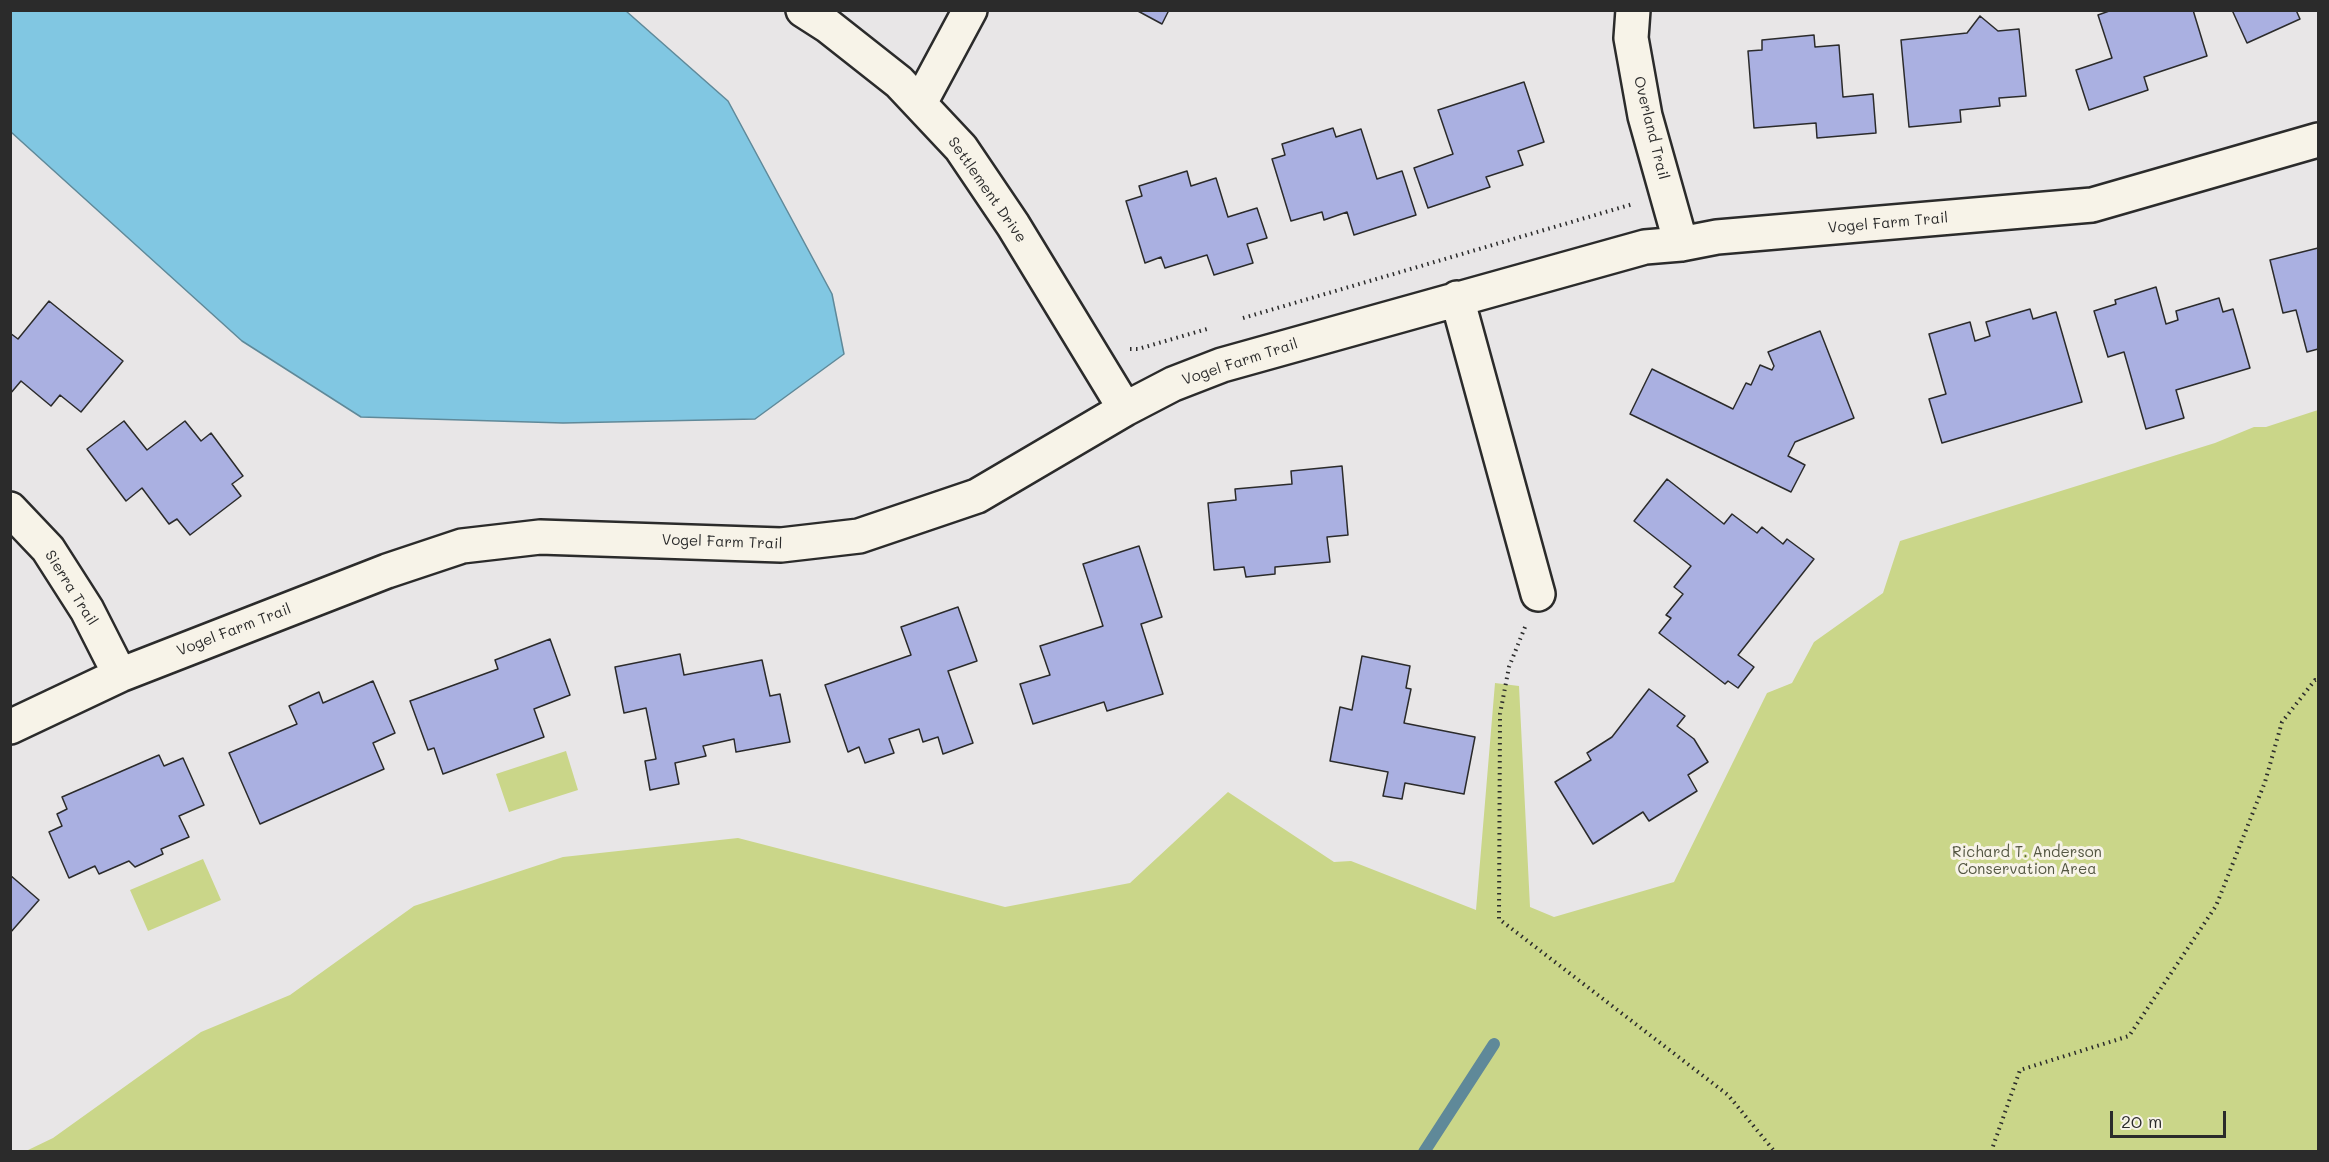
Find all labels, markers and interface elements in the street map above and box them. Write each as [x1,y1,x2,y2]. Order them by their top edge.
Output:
street label: Overland Trail [1629,74,1673,182]
street label: Settlement Drive [944,134,1030,246]
street label: Vogel Farm Trail [1827,209,1949,237]
street label: Vogel Farm Trail [1180,335,1300,389]
street label: Vogel Farm Trail [661,531,783,553]
street label: Sierra Trail [41,547,101,629]
street label: Vogel Farm Trail [174,600,294,660]
park label: Richard T. Anderson Conservation Area [1952,843,2102,878]
scale bar [2113,1099,2228,1137]
text: 20 m [2121,1109,2162,1133]

